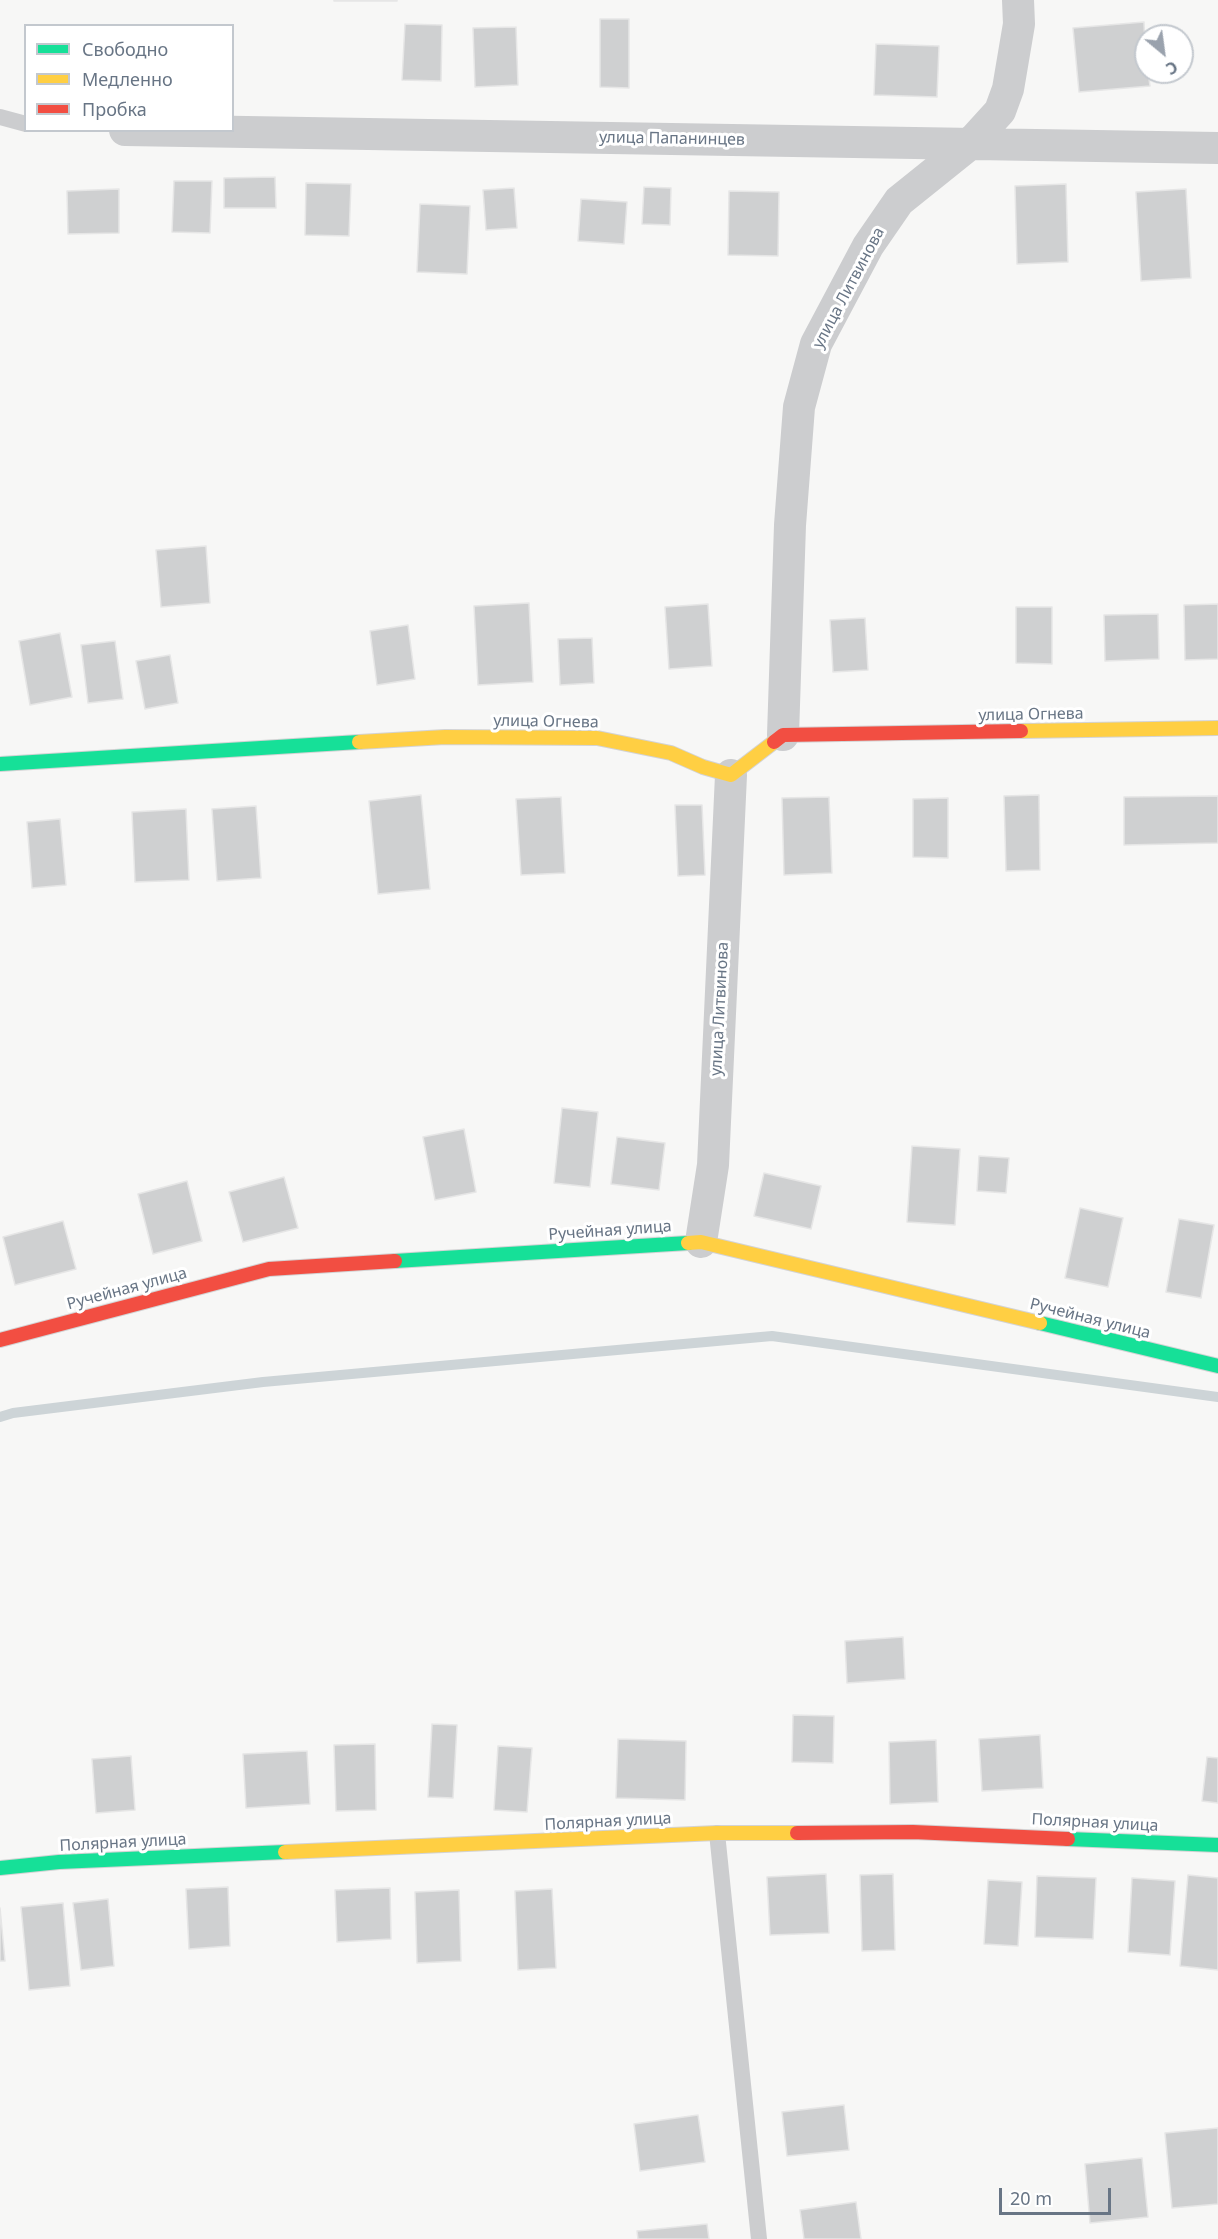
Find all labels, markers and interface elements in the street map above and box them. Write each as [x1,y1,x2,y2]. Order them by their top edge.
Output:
legend [24,24,234,132]
north arrow [1134,24,1194,84]
text: Свободно [82,37,168,61]
text: С [1162,56,1182,80]
text: Медленно [82,67,173,91]
text: Пробка [82,97,147,121]
street label: улица Папанинцев [599,128,745,150]
street label: улица Литвинова [809,224,889,352]
street label: улица Огнева [978,704,1084,726]
street label: улица Огнева [493,711,599,733]
street label: улица Литвинова [707,941,733,1077]
street label: Ручейная улица [548,1217,672,1245]
street label: Ручейная улица [65,1264,189,1314]
street label: Ручейная улица [1028,1295,1152,1343]
street label: Полярная улица [544,1809,672,1835]
street label: Полярная улица [1031,1810,1159,1836]
street label: Полярная улица [59,1830,187,1856]
scale bar [1002,2176,1114,2214]
text: 20 m [1010,2186,1052,2210]

